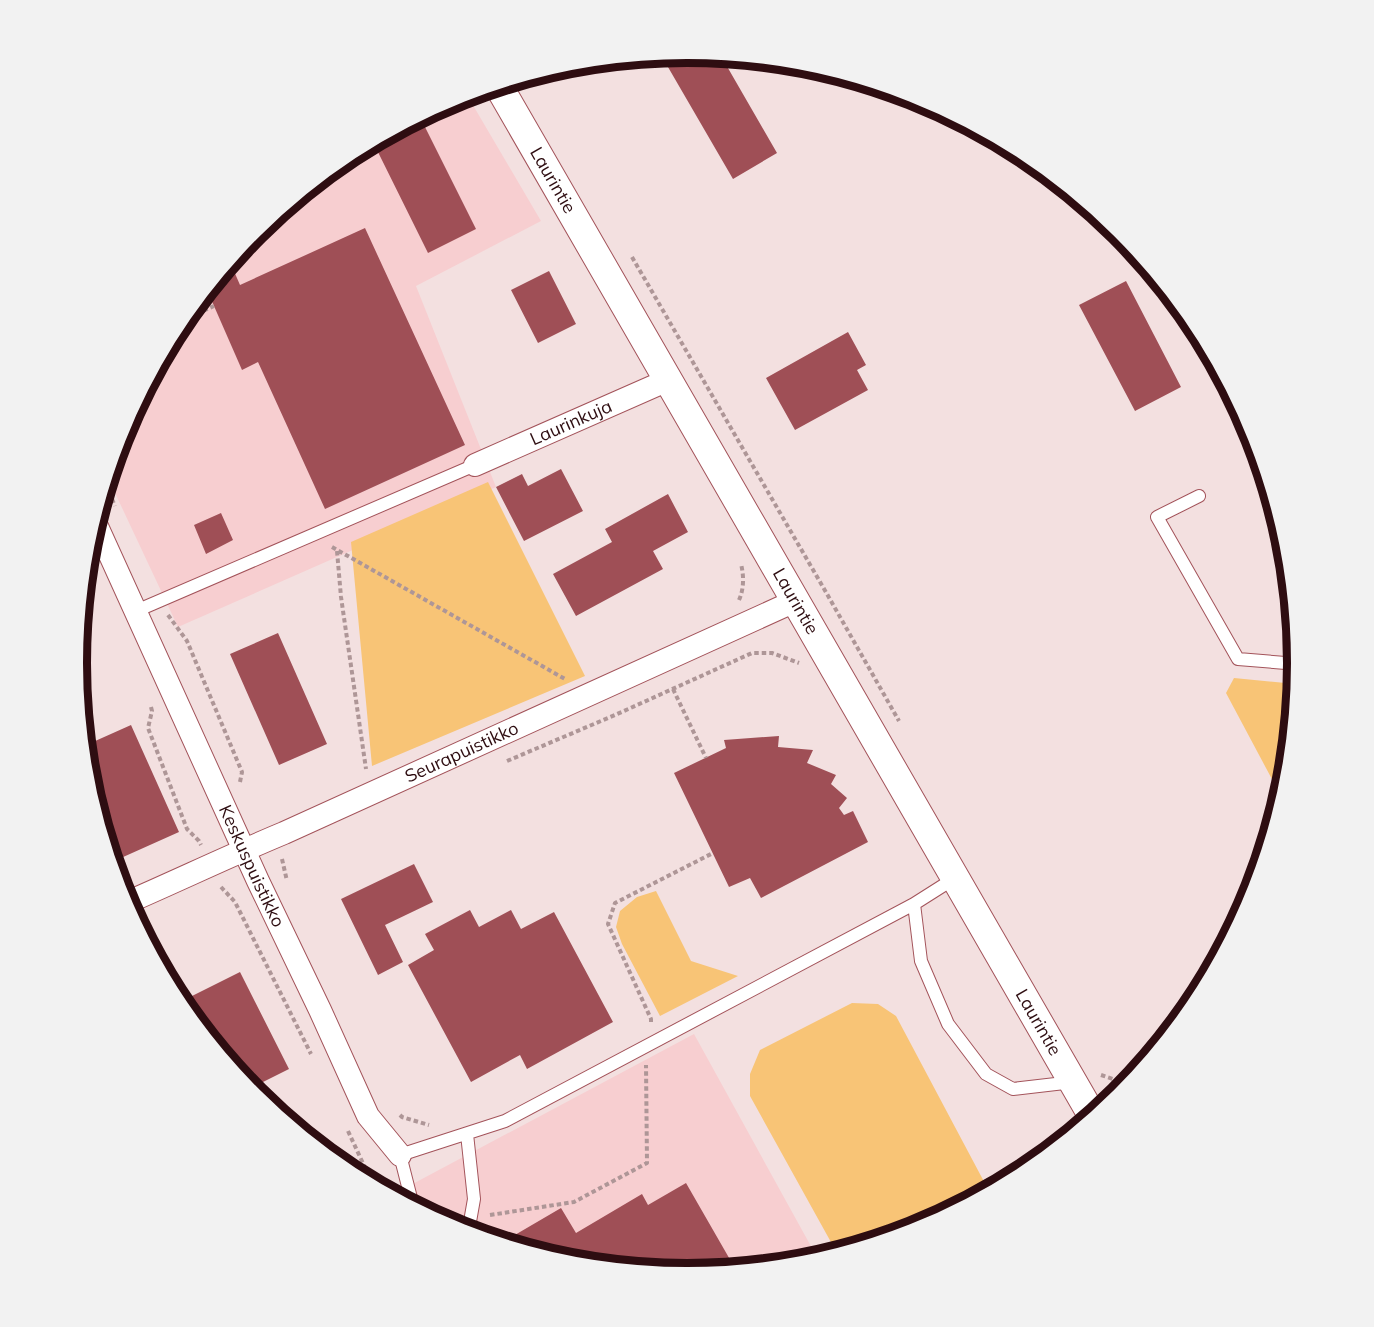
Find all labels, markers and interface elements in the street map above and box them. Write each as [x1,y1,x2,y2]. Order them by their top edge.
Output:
street label: Laurintie [525,143,582,217]
street label: Laurinkuja [526,394,615,450]
street label: Laurintie [768,564,824,638]
street label: Seurapuistikko [401,716,522,788]
street label: Keskuspuistikko [214,801,290,931]
street label: Laurintie [1011,985,1067,1059]

